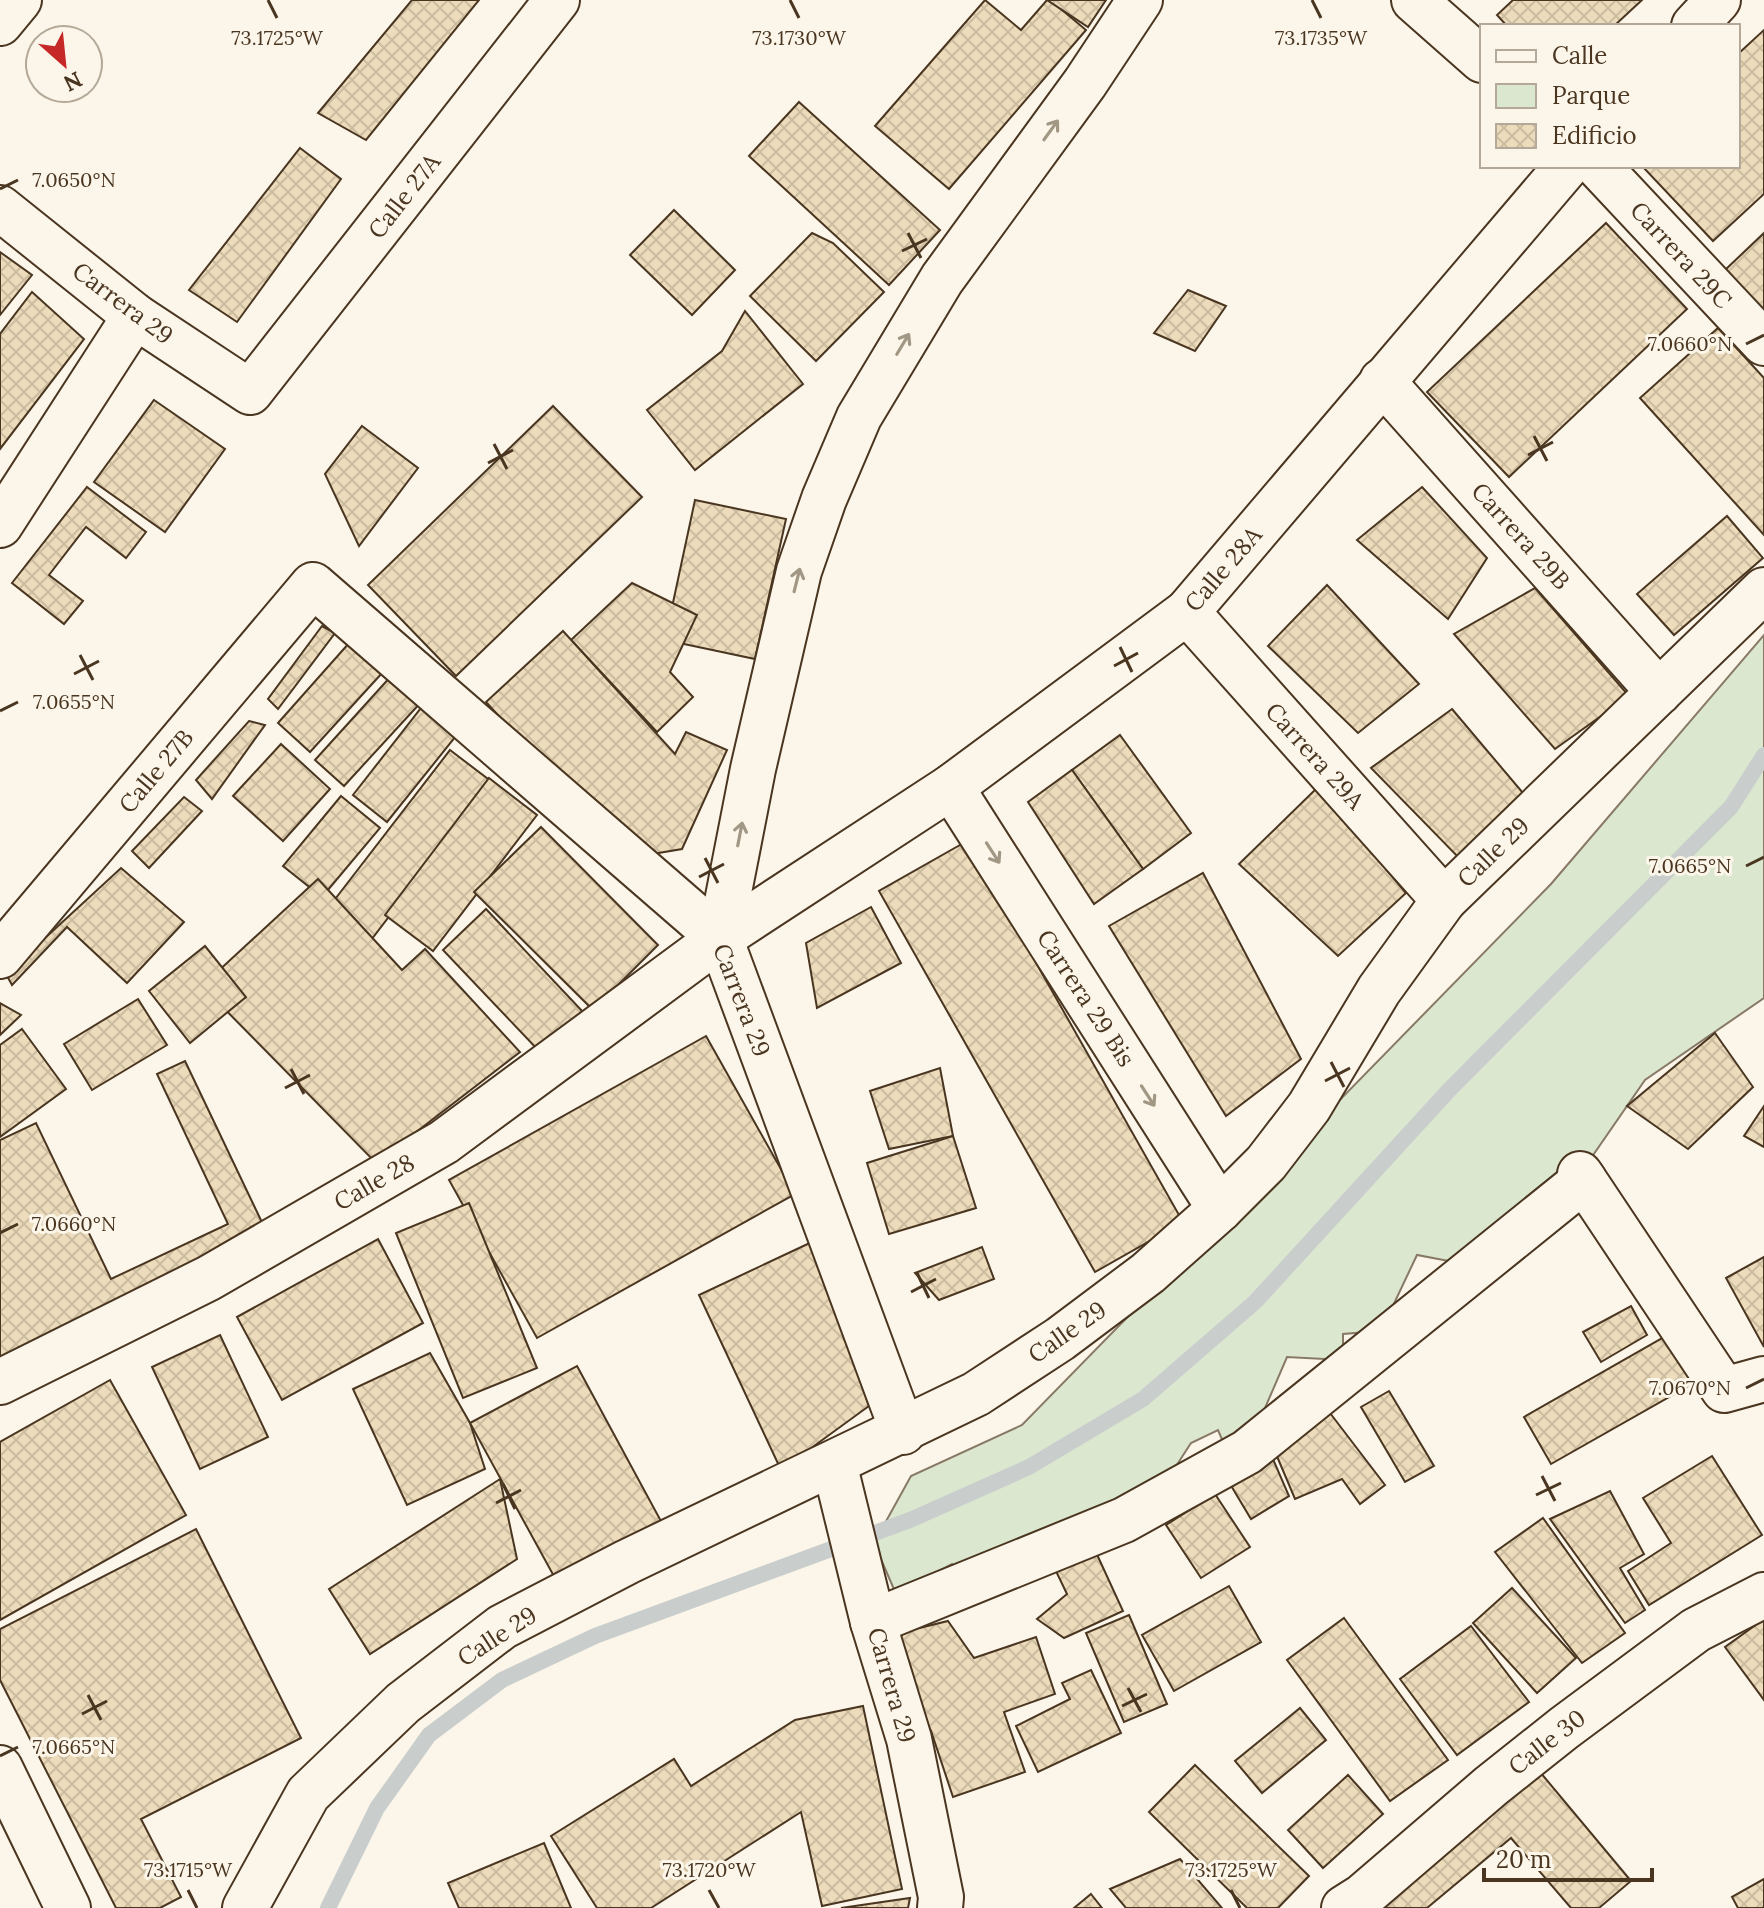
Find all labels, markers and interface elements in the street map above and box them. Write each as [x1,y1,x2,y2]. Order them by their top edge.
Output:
north arrow [24,24,104,104]
legend [1480,24,1740,168]
text: 73.1725°W [231,25,324,50]
text: 73.1730°W [752,25,847,50]
text: 73.1735°W [1275,25,1368,50]
text: Calle [1552,40,1607,71]
text: N [59,65,87,98]
text: Parque [1552,80,1630,111]
one-way arrow [1042,120,1059,141]
text: Edificio [1552,120,1637,151]
street label: Calle 27A [361,146,448,245]
text: 7.0650°N [32,167,116,192]
street label: Carrera 29C [1624,195,1739,315]
street label: Carrera 29 [66,255,180,351]
text: 7.0660°N [1648,331,1732,356]
one-way arrow [895,333,911,356]
street label: Carrera 29B [1465,476,1577,596]
street label: Calle 28A [1178,519,1269,618]
one-way arrow [791,568,806,594]
text: 7.0655°N [33,689,115,714]
street label: Carrera 29A [1259,696,1372,817]
street label: Calle 27B [112,723,200,819]
street label: Calle 29 [1450,810,1536,894]
one-way arrow [733,821,748,847]
one-way arrow [986,841,1002,864]
text: 7.0665°N [1649,853,1731,878]
street label: Carrera 29 Bis [1030,924,1142,1072]
street label: Carrera 29 [706,939,778,1061]
one-way arrow [1140,1084,1156,1107]
street label: Calle 28 [328,1147,420,1217]
text: 7.0660°N [32,1211,116,1236]
street label: Calle 29 [1022,1294,1112,1370]
text: 7.0670°N [1649,1375,1731,1400]
street label: Calle 29 [452,1599,542,1673]
street label: Carrera 29 [861,1624,923,1746]
street label: Calle 30 [1502,1702,1592,1782]
text: 7.0665°N [33,1734,115,1759]
scale bar [1484,1832,1652,1882]
text: 20 m [1496,1844,1552,1875]
text: 73.1715°W [144,1857,233,1882]
text: 73.1720°W [663,1857,757,1882]
text: 73.1725°W [1185,1857,1278,1882]

